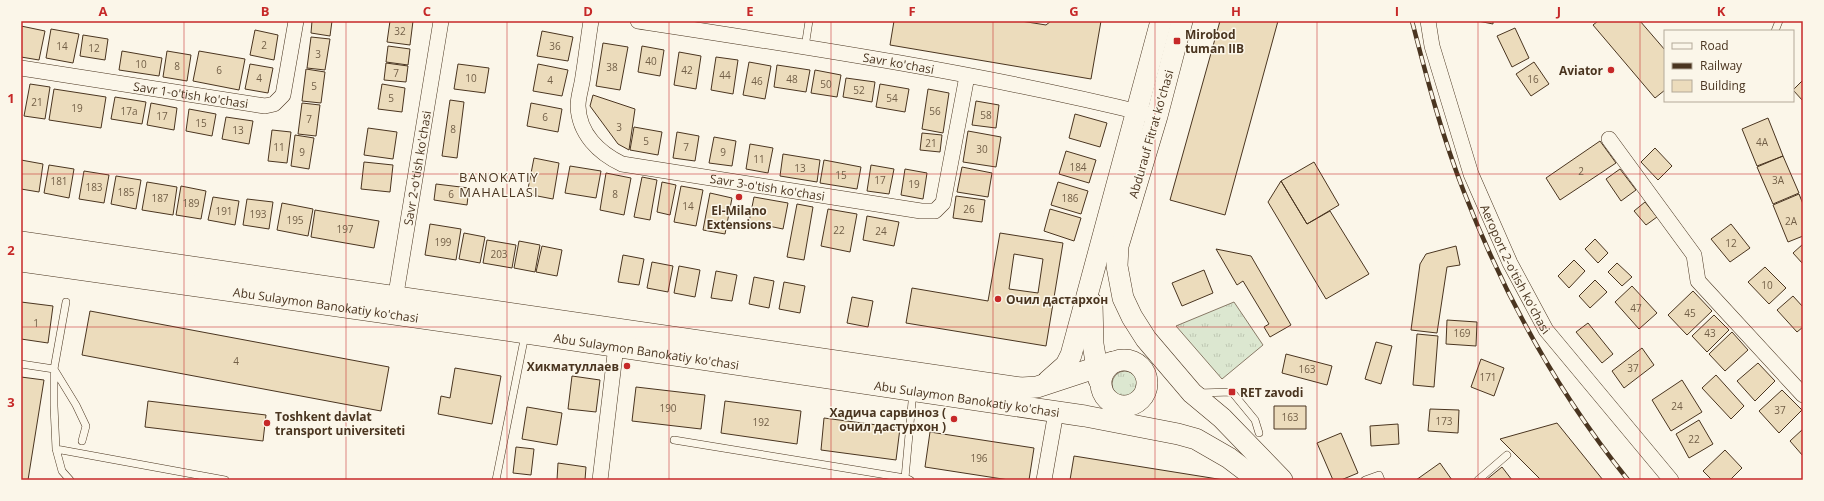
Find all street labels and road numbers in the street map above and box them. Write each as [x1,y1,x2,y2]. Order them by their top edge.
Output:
street label: Savr ko'chasi [862,48,936,77]
street label: Abdurauf Fitrat ko'chasi [1125,68,1177,200]
street label: Savr 1-o'tish ko'chasi [132,77,250,112]
street label: Savr 2-o'tish ko'chasi [399,109,435,227]
street label: Savr 3-o'tish ko'chasi [709,169,826,204]
street label: Aeroport 2-o'tish ko'chasi [1477,202,1554,338]
street label: Abu Sulaymon Banokatiy ko'chasi [232,283,420,326]
street label: Abu Sulaymon Banokatiy ko'chasi [553,329,740,373]
street label: Abu Sulaymon Banokatiy ko'chasi [873,376,1061,421]

